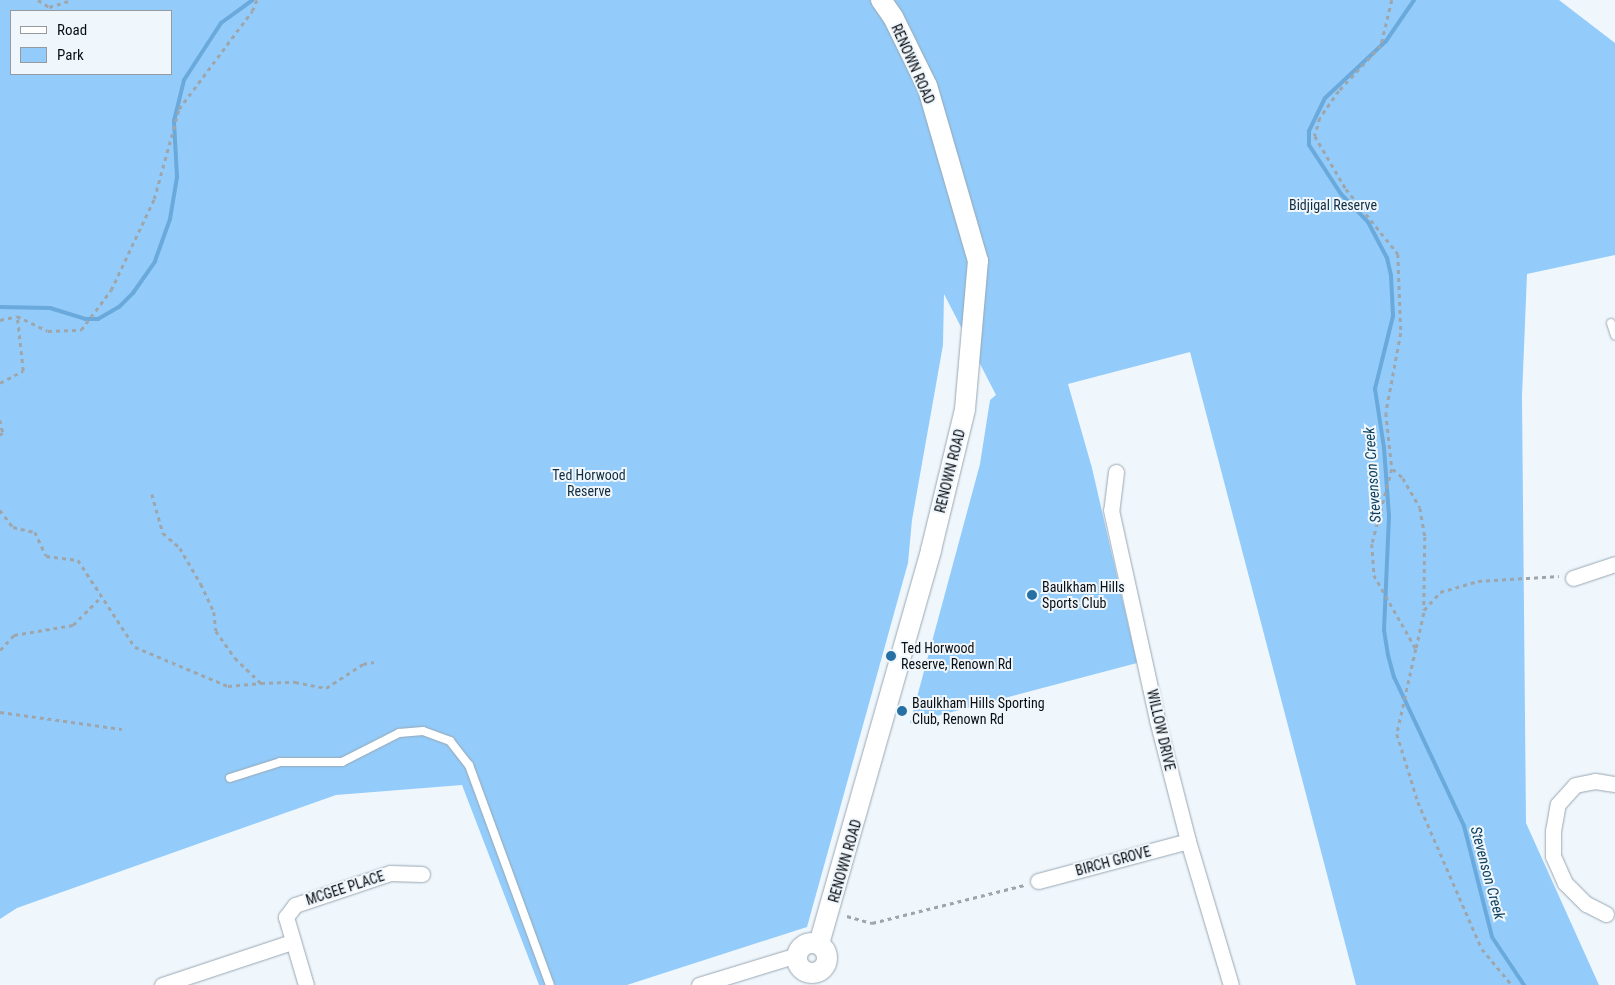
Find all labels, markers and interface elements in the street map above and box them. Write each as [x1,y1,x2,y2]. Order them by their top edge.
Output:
legend [10,10,172,75]
text: Road [57,21,87,39]
street label: RENOWN ROAD [888,21,938,107]
text: Park [57,46,84,64]
park label: Bidjigal Reserve [1289,197,1377,213]
street label: RENOWN ROAD [931,427,969,515]
water label: Stevenson Creek [1361,427,1385,523]
park label: Ted Horwood Reserve [552,467,626,500]
place label: Baulkham Hills Sports Club [1042,579,1125,612]
marker: Baulkham Hills Sports Club [1026,589,1038,601]
place label: Ted Horwood Reserve, Renown Rd [901,640,1012,672]
marker: Ted Horwood Reserve, Renown Rd [885,650,897,662]
street label: WILLOW DRIVE [1143,688,1179,772]
place label: Baulkham Hills Sporting Club, Renown Rd [912,695,1045,728]
marker: Baulkham Hills Sporting Club, Renown Rd [896,705,908,717]
street label: RENOWN ROAD [825,817,865,905]
water label: Stevenson Creek [1466,824,1508,922]
street label: BIRCH GROVE [1074,843,1152,879]
street label: MCGEE PLACE [304,867,386,909]

